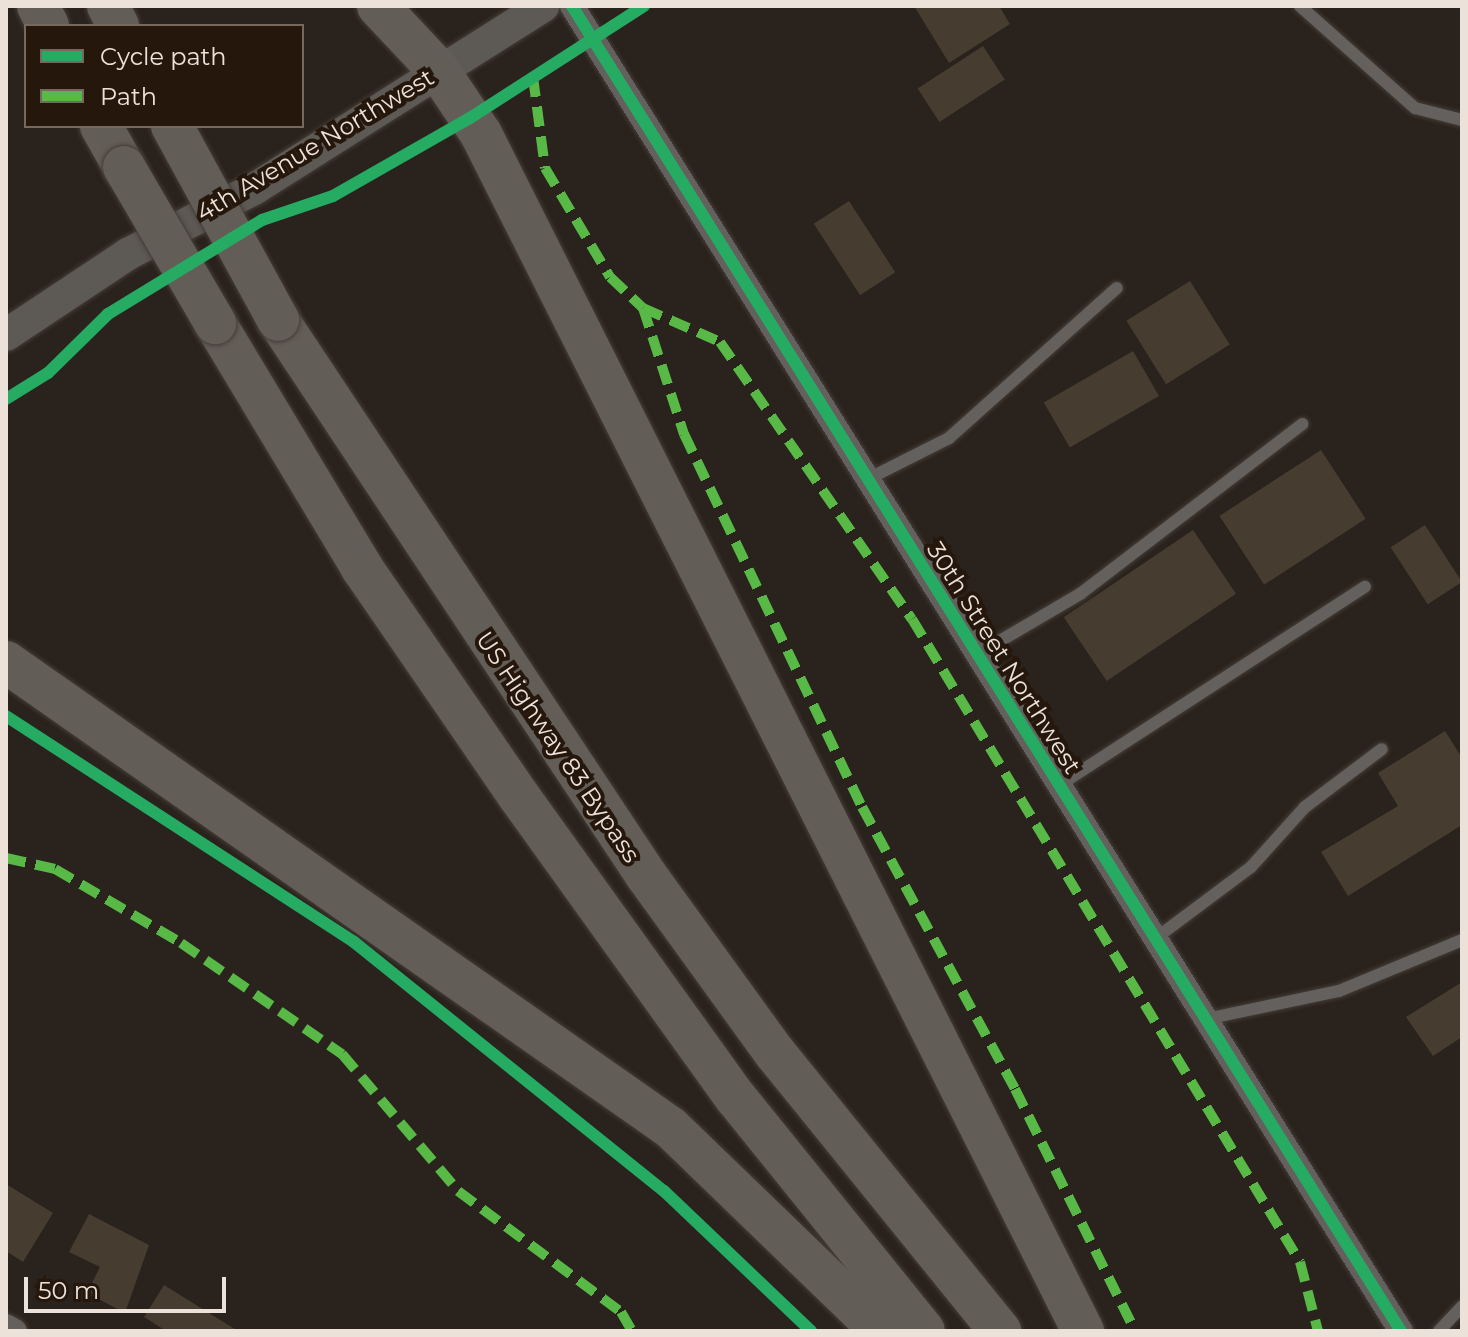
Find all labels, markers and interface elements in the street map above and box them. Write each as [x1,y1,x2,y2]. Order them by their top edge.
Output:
legend [24,24,304,128]
text: Cycle path [100,42,227,71]
street label: 4th Avenue Northwest [191,63,439,227]
text: Path [100,82,157,111]
street label: 30th Street Northwest [921,537,1087,779]
street label: US Highway 83 Bypass [470,626,646,868]
scale bar [28,1261,230,1311]
text: 50 m [38,1276,99,1305]

